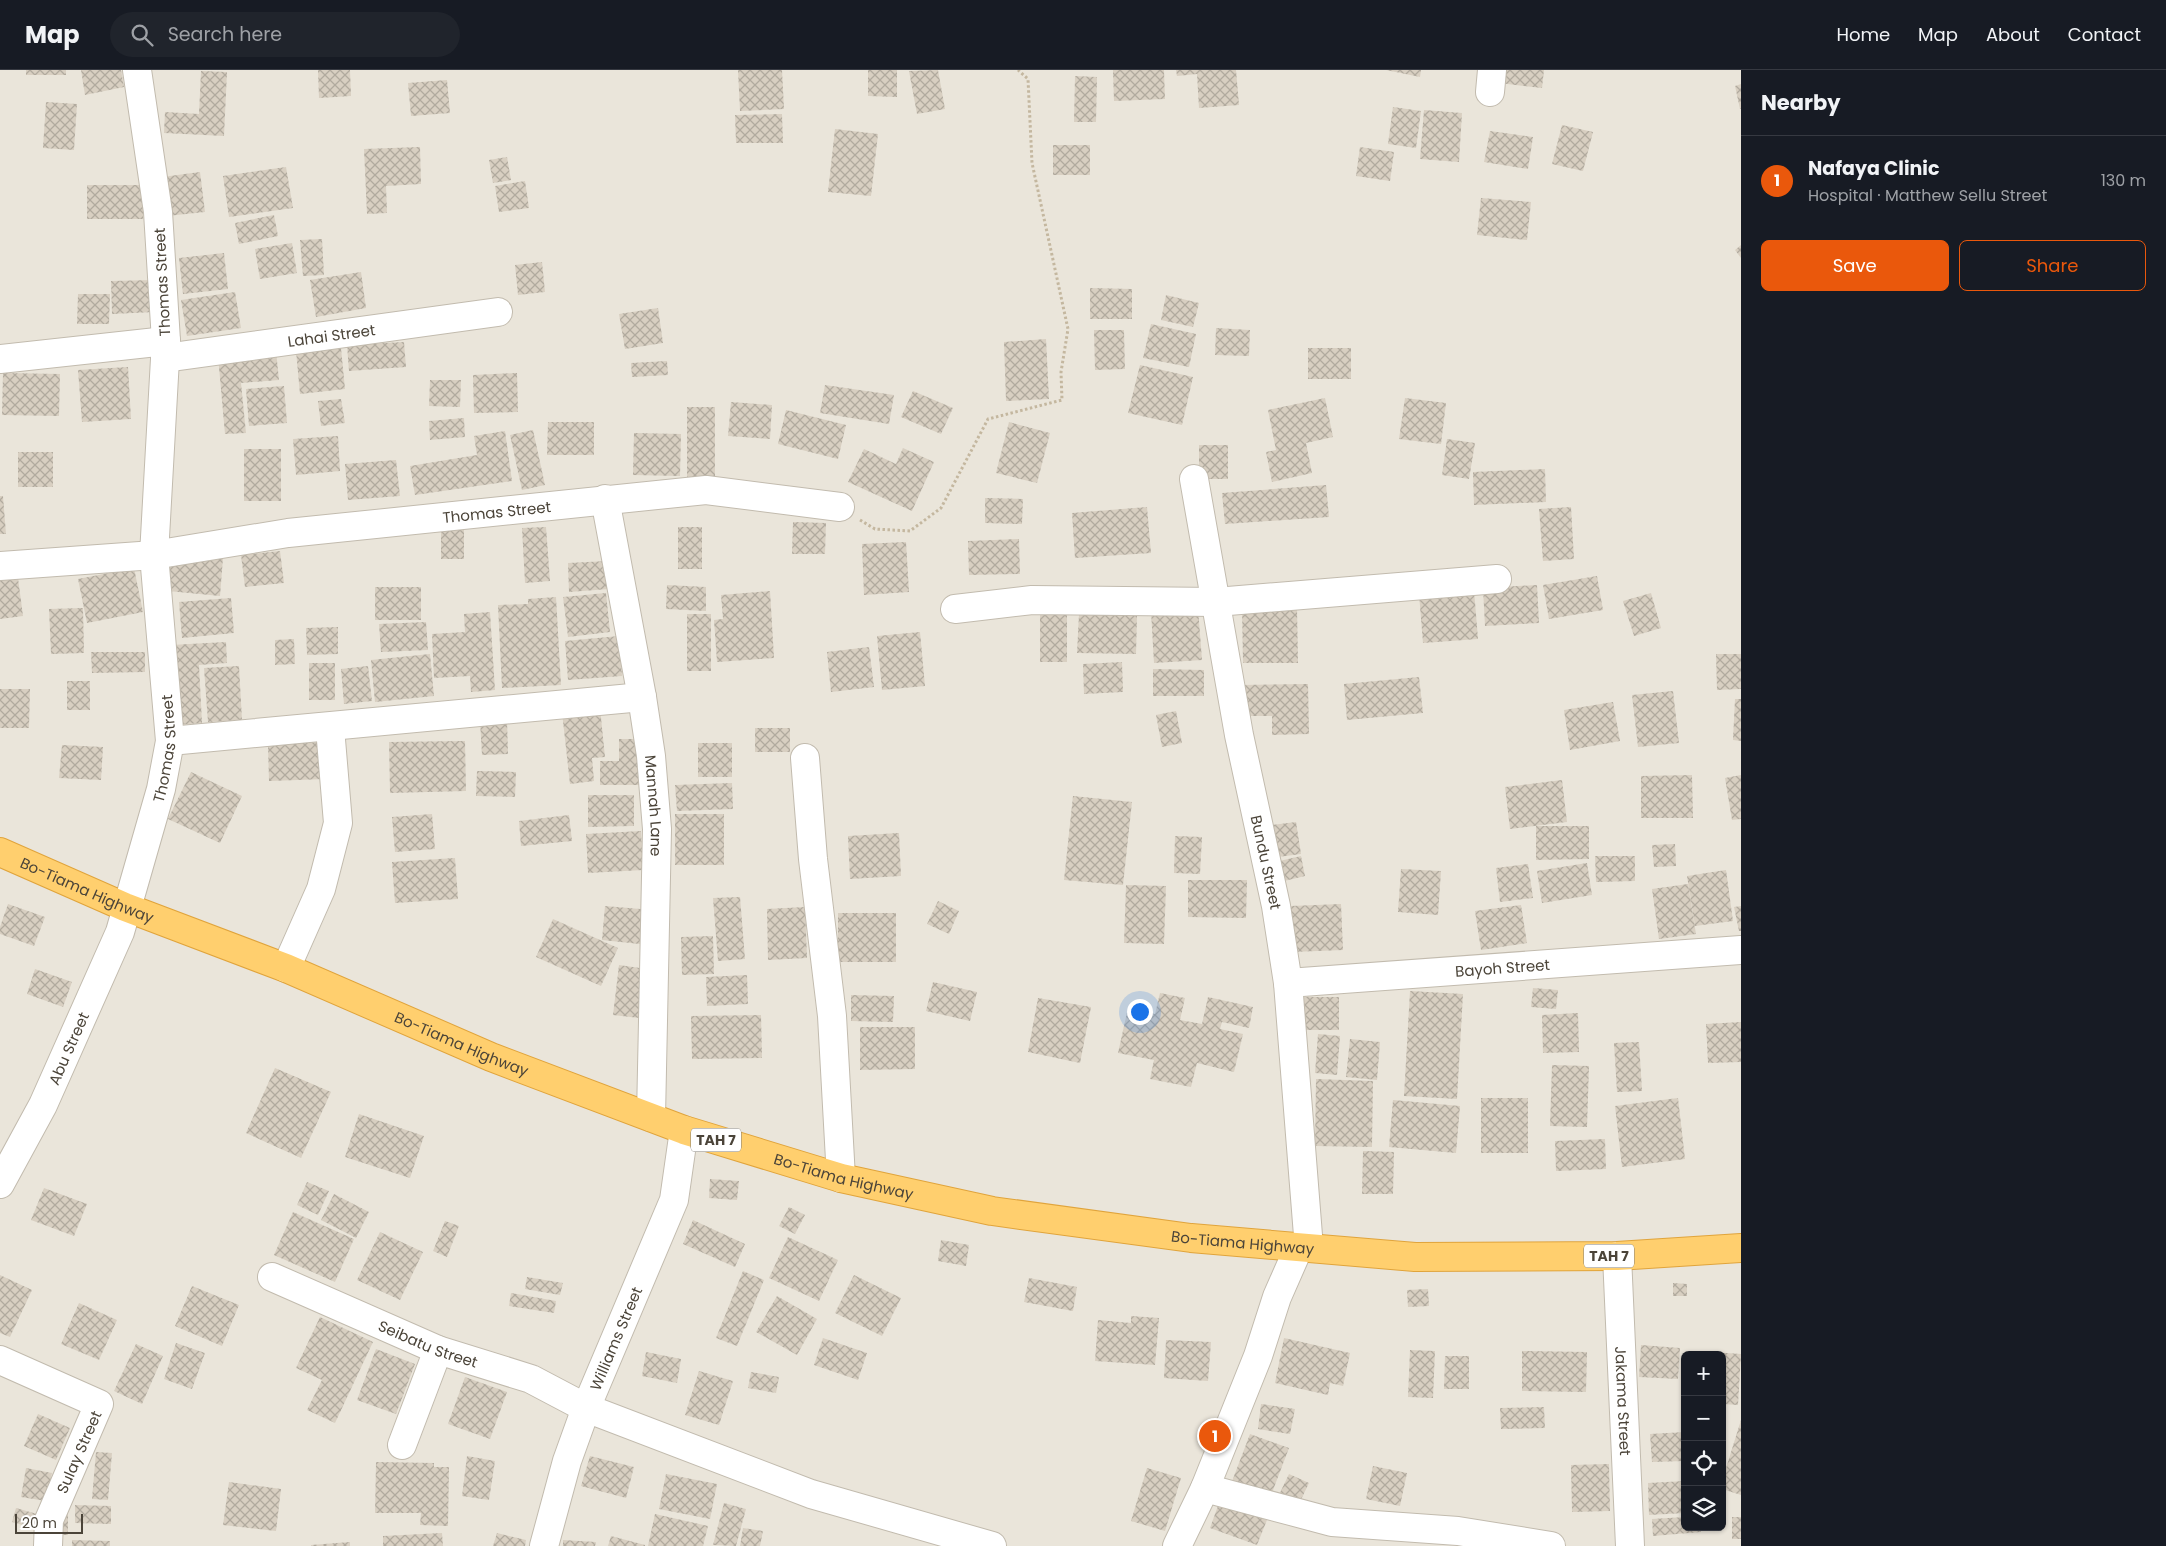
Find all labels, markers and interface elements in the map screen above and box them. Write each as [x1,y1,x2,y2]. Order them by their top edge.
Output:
search box [110,12,460,57]
text: Map [25,18,80,51]
icon: search [128,21,156,49]
text: Search here [168,21,282,48]
text: Home [1836,22,1890,47]
text: Map [1918,22,1958,47]
text: About [1986,22,2040,47]
text: Contact [2068,22,2141,47]
text: Nearby [1761,88,1841,117]
text: Nafaya Clinic [1808,155,1939,182]
text: 1 [1774,169,1780,192]
text: 130 m [2101,169,2146,192]
text: Hospital · Matthew Sellu Street [1808,184,2047,207]
street label: Thomas Street [149,227,175,337]
button: Save [1761,240,1949,291]
button: Share [1959,240,2146,291]
street label: Lahai Street [286,319,376,351]
street label: Thomas Street [442,496,552,528]
street label: Thomas Street [147,694,181,805]
street label: Mannah Lane [640,754,668,857]
street label: Bundu Street [1246,813,1287,911]
street label: Bo-Tiama Highway [17,852,157,928]
street label: Bayoh Street [1454,953,1551,981]
your location [1127,999,1153,1025]
street label: Bo-Tiama Highway [391,1006,532,1081]
street label: Abu Street [43,1008,94,1088]
road number: TAH 7 [691,1128,741,1152]
street label: Bo-Tiama Highway [772,1148,916,1204]
street label: Bo-Tiama Highway [1170,1225,1316,1259]
road number: TAH 7 [1584,1244,1634,1268]
street label: Williams Street [584,1283,647,1393]
street label: Seibatu Street [375,1315,481,1372]
street label: Jakama Street [1611,1346,1636,1456]
map controls [1681,1351,1726,1531]
button: + [1681,1351,1726,1396]
button: − [1681,1396,1726,1441]
street label: Sulay Street [51,1407,107,1497]
pin: 1 [1199,1417,1231,1455]
button: locate [1681,1441,1726,1486]
button: layers [1681,1486,1726,1531]
scale bar [15,1511,82,1534]
text: 20 m [22,1513,57,1533]

